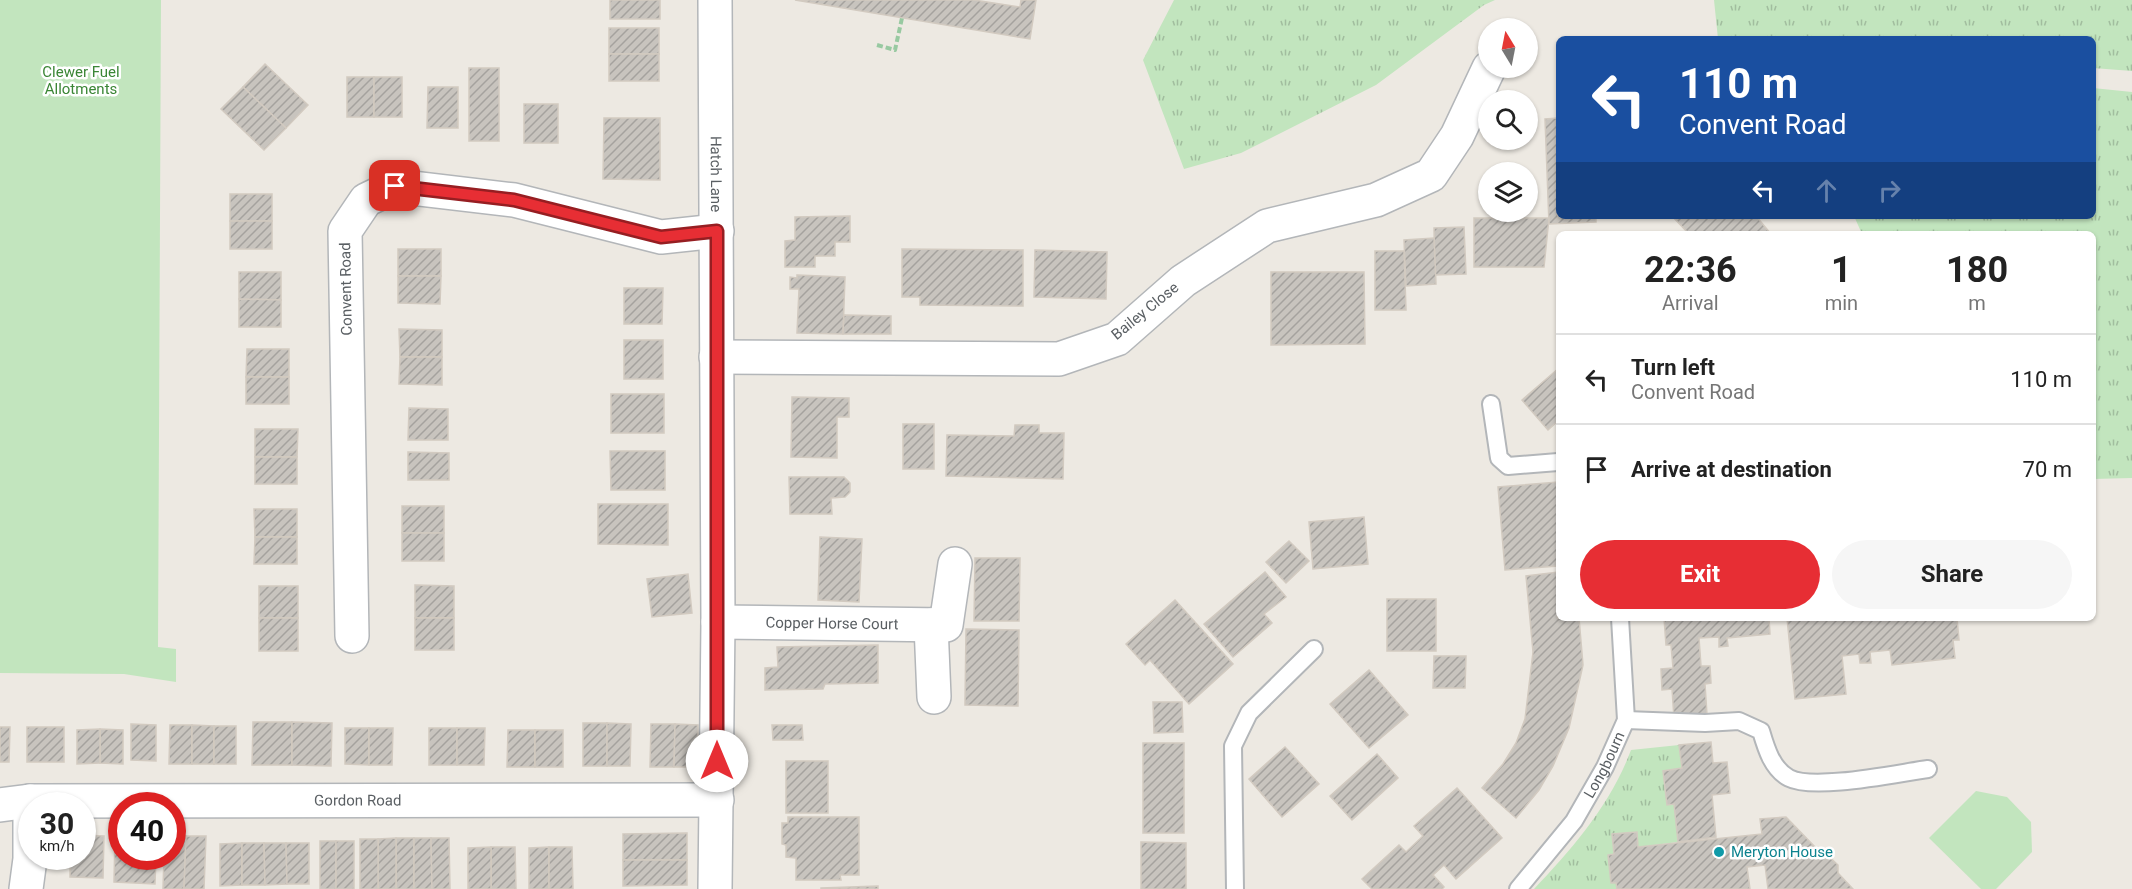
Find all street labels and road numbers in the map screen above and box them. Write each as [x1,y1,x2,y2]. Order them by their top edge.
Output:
street label: Hatch Lane [707,136,725,212]
street label: Convent Road [336,242,356,336]
street label: Bailey Close [1108,278,1182,344]
street label: Copper Horse Court [765,614,899,633]
street label: Longbourn [1580,729,1629,801]
street label: Gordon Road [314,791,401,810]

